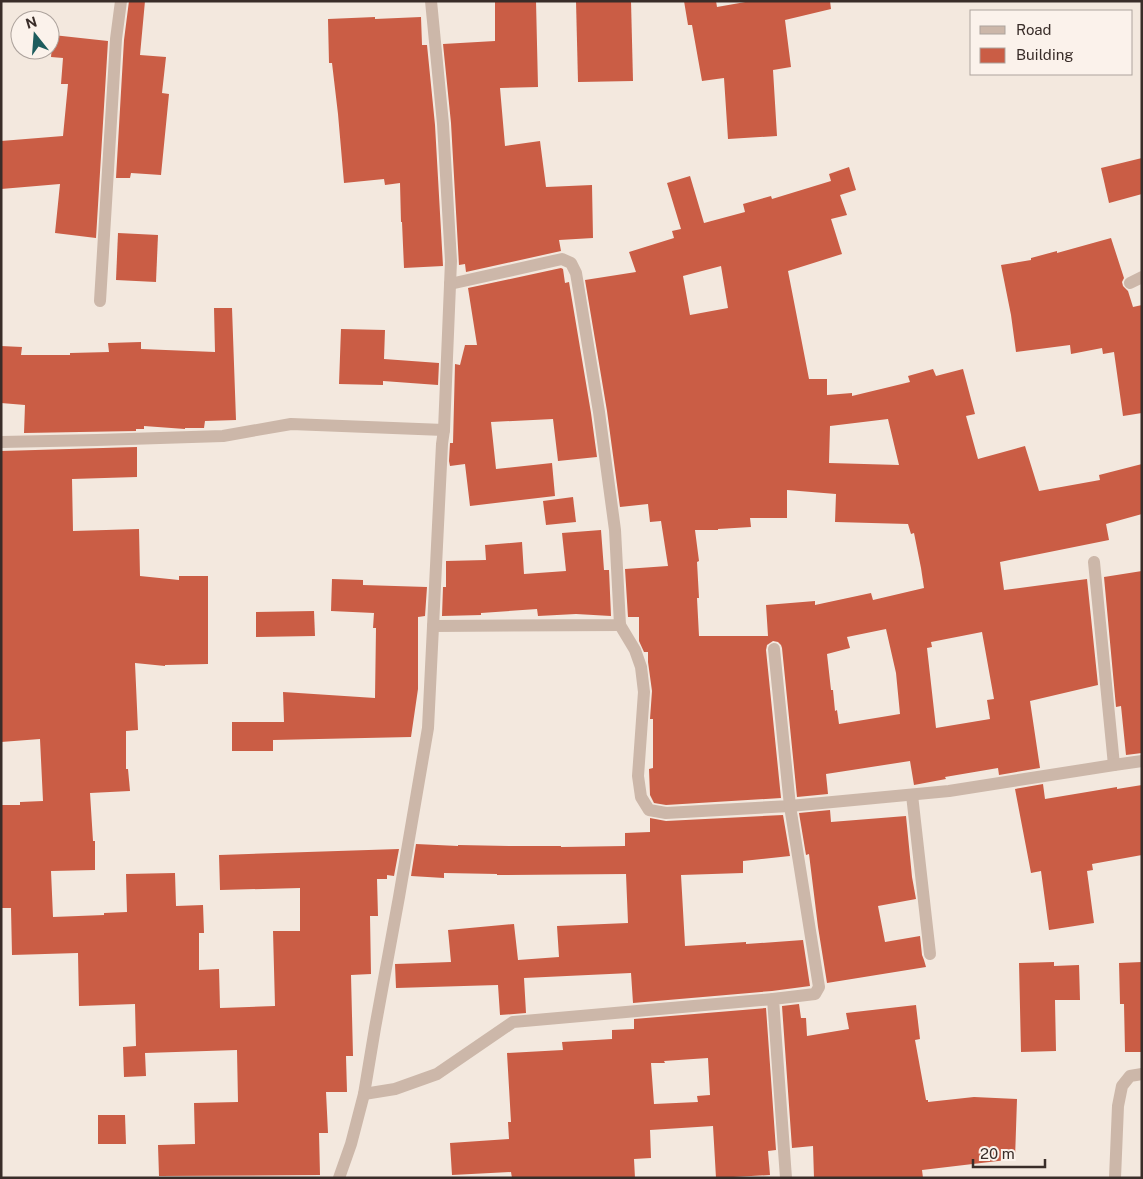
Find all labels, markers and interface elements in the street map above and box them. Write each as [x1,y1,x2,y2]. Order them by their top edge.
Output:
north arrow [10,10,60,60]
legend [970,10,1133,75]
text: N [24,13,39,32]
text: Road [1016,21,1052,38]
text: Building [1016,46,1074,63]
scale bar [973,1136,1046,1168]
text: 20 m [980,1145,1015,1162]

